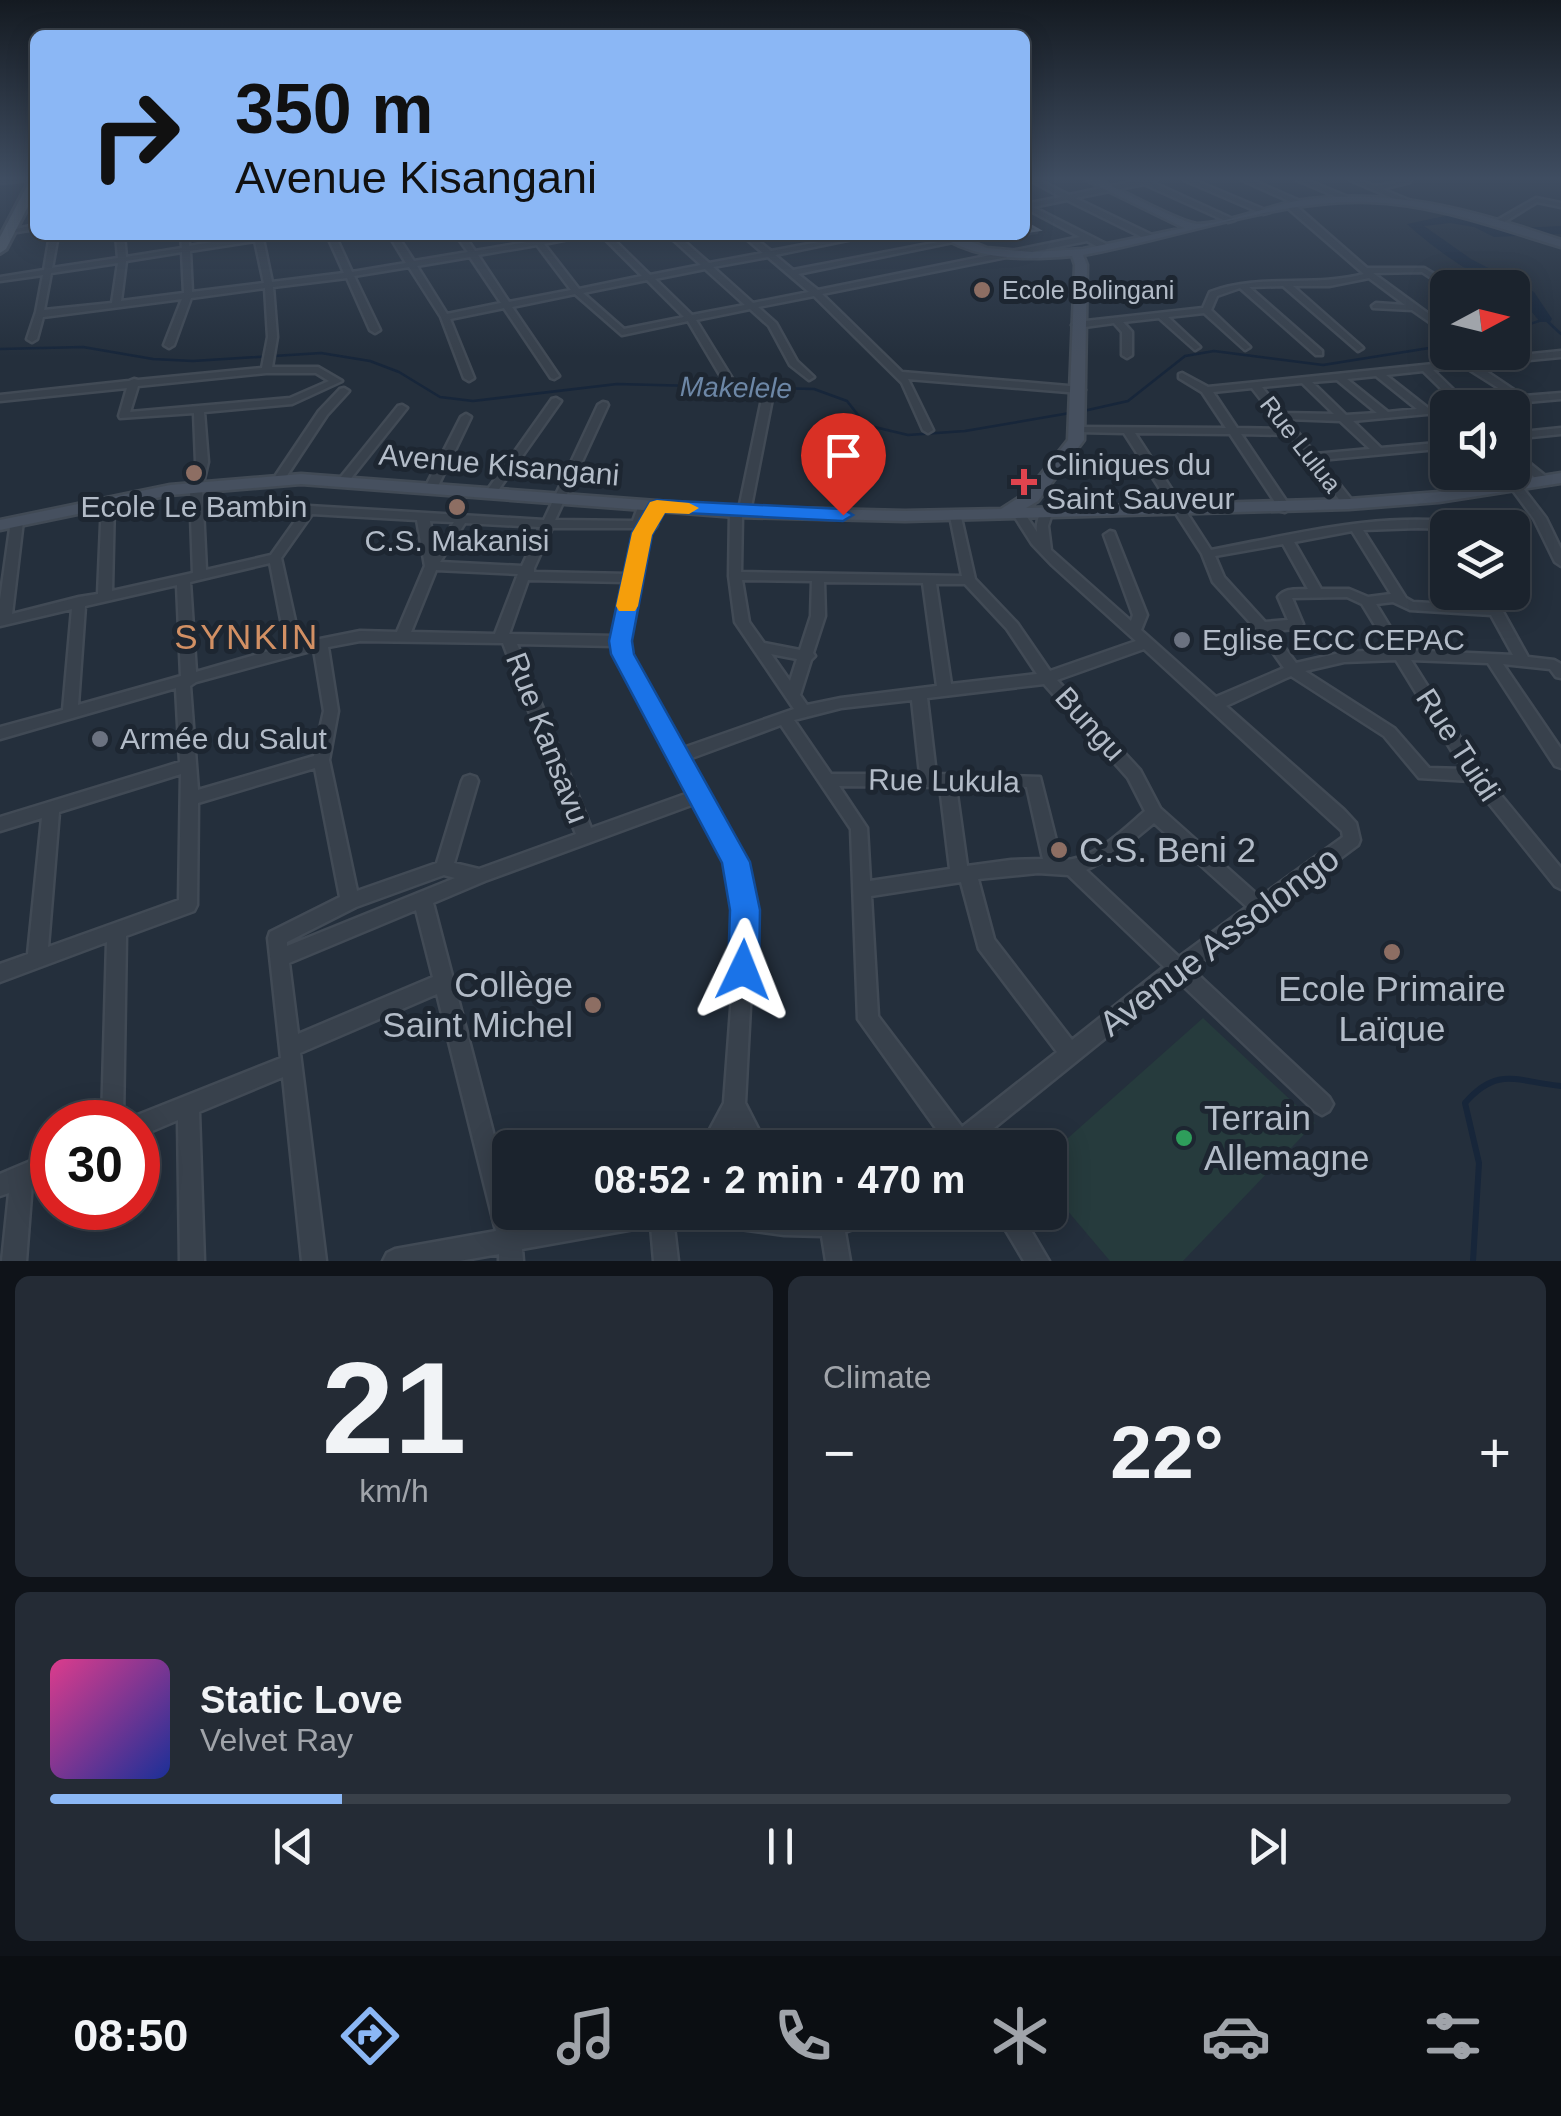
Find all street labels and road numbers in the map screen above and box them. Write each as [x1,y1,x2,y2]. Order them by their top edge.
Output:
street label: Rue Lulua [1255,390,1347,498]
street label: Avenue Kisangani [377,438,621,491]
street label: Rue Kansavu [500,648,595,828]
street label: Bungu [1049,680,1132,767]
street label: Rue Tuidi [1410,683,1507,807]
street label: Rue Lukula [868,763,1020,798]
street label: Avenue Assolongo [1091,838,1346,1043]

